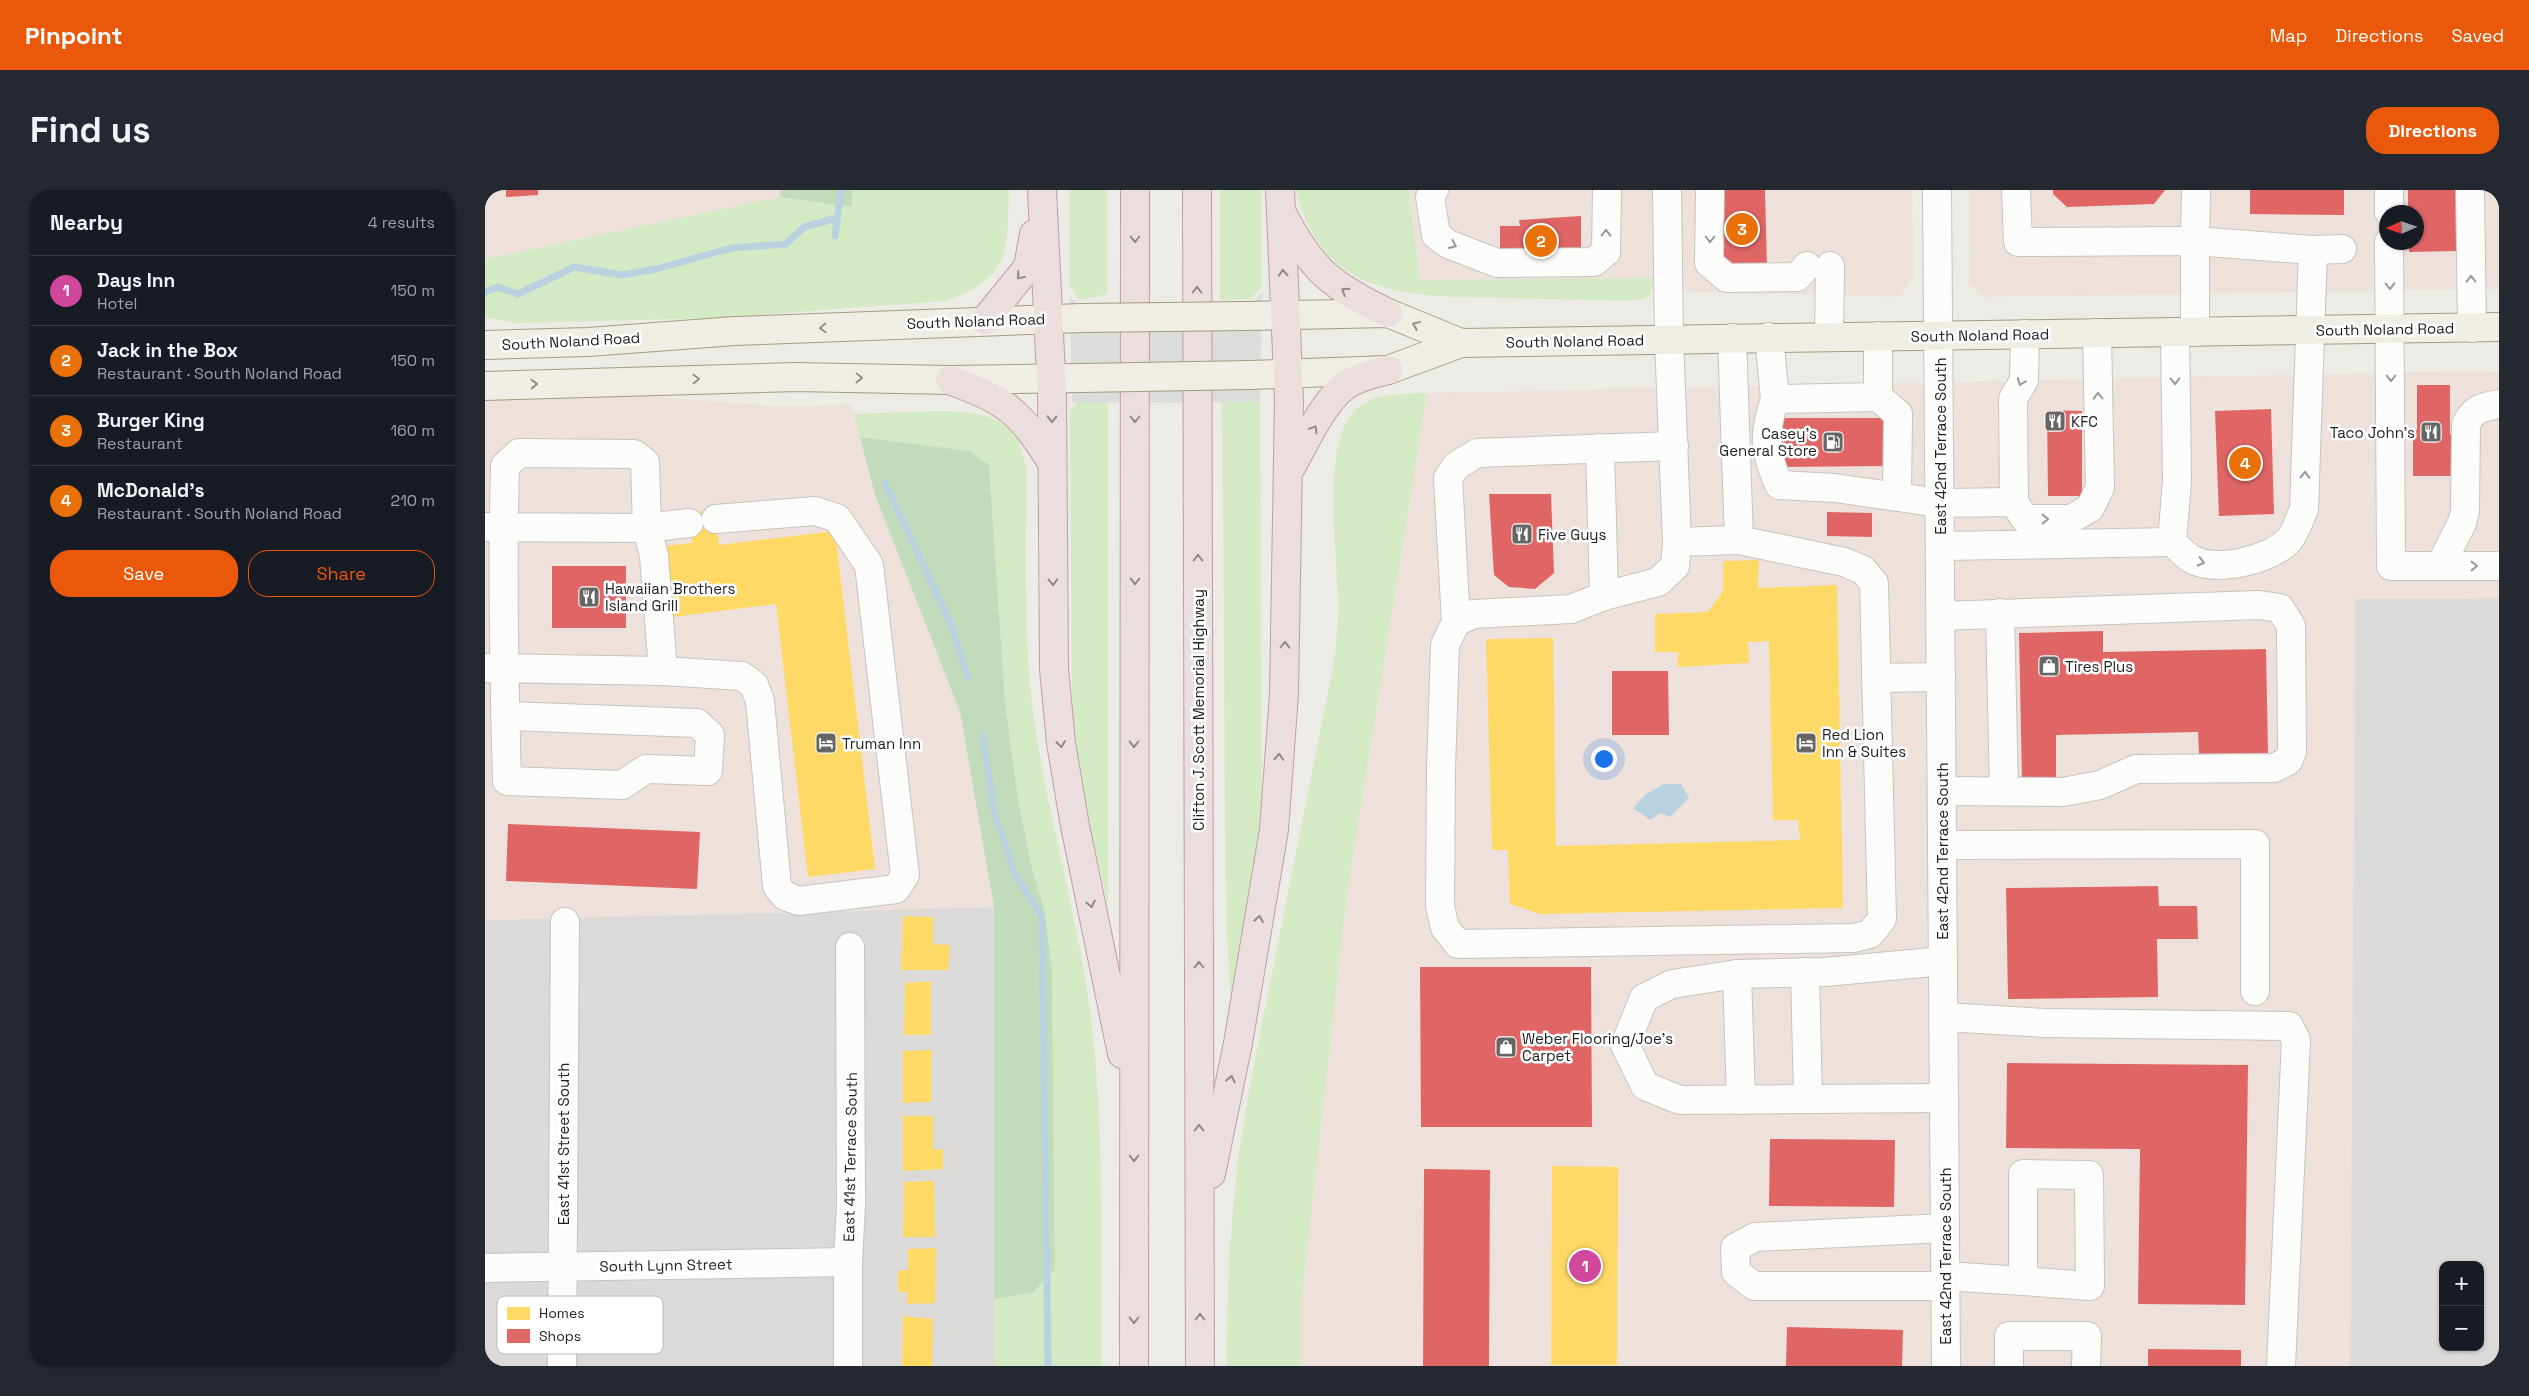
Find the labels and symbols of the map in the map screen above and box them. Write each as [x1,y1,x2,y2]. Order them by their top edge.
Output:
north arrow [2379,205,2424,250]
pin: 3 [1726,210,1758,248]
pin: 2 [1525,222,1557,260]
one-way arrow [1601,228,1611,236]
one-way arrow [1130,235,1140,243]
one-way arrow [1705,235,1715,243]
one-way arrow [1447,239,1456,249]
one-way arrow [1278,269,1289,277]
one-way arrow [1017,270,1026,279]
one-way arrow [2466,275,2476,282]
one-way arrow [2385,282,2395,290]
one-way arrow [1192,286,1202,294]
one-way arrow [1341,288,1351,297]
street label: South Noland Road [906,309,1046,333]
street label: South Noland Road [2316,318,2454,340]
one-way arrow [1412,320,1421,331]
one-way arrow [819,322,827,333]
street label: South Noland Road [1911,324,2049,346]
street label: South Noland Road [501,328,641,354]
street label: South Noland Road [1506,330,1644,352]
street label: East 42nd Terrace South [1931,357,1950,535]
one-way arrow [855,373,863,383]
one-way arrow [692,374,700,384]
one-way arrow [2386,374,2396,382]
one-way arrow [2017,377,2027,386]
one-way arrow [2170,377,2181,385]
one-way arrow [530,379,538,389]
one-way arrow [2093,392,2103,400]
restaurant icon: KFC [2043,409,2067,433]
place label: KFC [2071,412,2098,431]
one-way arrow [1130,415,1140,423]
one-way arrow [1047,416,1057,423]
restaurant icon: Taco John's [2419,420,2443,444]
place label: Taco John's [2330,423,2415,442]
place label: Casey's General Store [1719,424,1817,460]
one-way arrow [1307,425,1317,434]
fuel station icon: Casey's General Store [1821,430,1845,454]
pin: 4 [2229,444,2261,482]
one-way arrow [2300,471,2310,478]
one-way arrow [2042,514,2049,524]
restaurant icon: Five Guys [1510,522,1534,546]
place label: Five Guys [1538,525,1607,544]
one-way arrow [1193,554,1203,562]
one-way arrow [2196,556,2204,566]
one-way arrow [2471,561,2479,571]
one-way arrow [1048,578,1058,586]
one-way arrow [1130,578,1140,585]
place label: Hawaiian Brothers Island Grill [605,579,736,615]
restaurant icon: Hawaiian Brothers Island Grill [577,585,601,609]
street label: Clifton J. Scott Memorial Highway [1189,589,1208,831]
one-way arrow [1280,641,1290,649]
shop icon: Tires Plus [2037,654,2061,678]
place label: Tires Plus [2065,657,2133,676]
place label: Red Lion Inn & Suites [1822,725,1906,761]
hotel icon: Truman Inn [814,731,838,755]
hotel icon: Red Lion Inn & Suites [1794,731,1818,755]
place label: Truman Inn [842,734,921,753]
one-way arrow [1055,740,1066,748]
one-way arrow [1129,740,1139,748]
your location [1591,746,1617,772]
one-way arrow [1274,753,1285,761]
street label: East 42nd Terrace South [1933,762,1952,940]
one-way arrow [1085,899,1096,908]
one-way arrow [1254,914,1264,923]
one-way arrow [1194,961,1204,969]
place label: Weber Flooring/Joe's Carpet [1522,1029,1673,1065]
shop icon: Weber Flooring/Joe's Carpet [1494,1035,1518,1059]
street label: East 41st Street South [554,1063,573,1225]
street label: East 41st Terrace South [839,1072,861,1242]
one-way arrow [1225,1074,1236,1083]
one-way arrow [1194,1124,1204,1132]
one-way arrow [1129,1154,1139,1162]
street label: East 42nd Terrace South [1936,1167,1955,1345]
pin: 1 [1569,1247,1601,1285]
street label: South Lynn Street [599,1254,733,1276]
legend [497,1296,663,1354]
text: Homes [539,1304,585,1322]
one-way arrow [1195,1313,1205,1321]
one-way arrow [1129,1316,1139,1324]
text: Shops [539,1327,581,1345]

